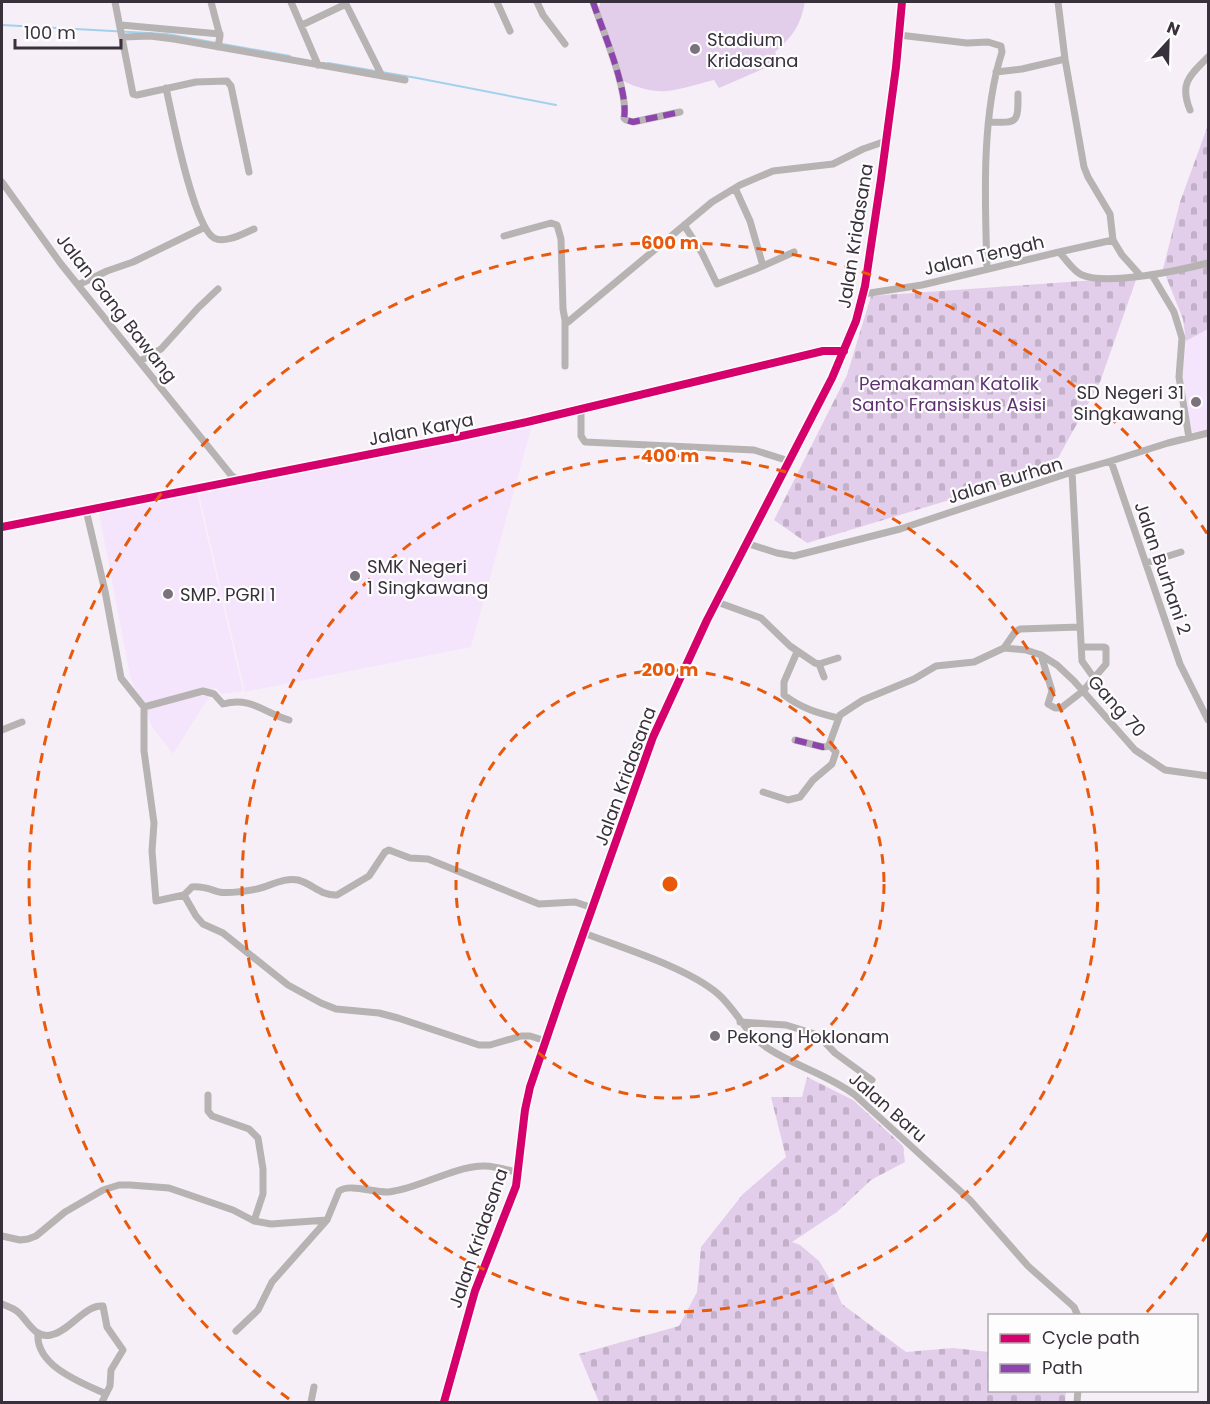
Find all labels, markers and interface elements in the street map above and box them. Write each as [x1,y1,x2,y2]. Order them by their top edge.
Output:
scale bar [15,12,122,50]
north arrow [1138,12,1198,72]
text: N [1164,16,1183,41]
text: 100 m [24,20,76,45]
place label: Stadium Kridasana [707,27,799,73]
marker: Stadium Kridasana [688,42,702,56]
street label: Jalan Kridasana [831,162,879,310]
street label: Jalan Gang Bawang [51,228,183,388]
street label: Jalan Tengah [921,229,1047,281]
text: 600 m [641,230,699,255]
park label: Pemakaman Katolik Santo Fransiskus Asisi [852,371,1046,417]
place label: SD Negeri 31 Singkawang [1073,380,1184,426]
marker: SD Negeri 31 Singkawang [1189,395,1203,409]
street label: Jalan Karya [366,407,476,451]
text: 400 m [641,443,699,468]
street label: Jalan Burhan [944,451,1066,509]
street label: Jalan Burhani 2 [1129,498,1197,638]
place label: SMK Negeri 1 Singkawang [367,554,488,600]
marker: SMK Negeri 1 Singkawang [348,569,362,583]
place label: SMP. PGRI 1 [180,582,275,607]
marker: SMP. PGRI 1 [161,587,175,601]
text: 200 m [642,657,698,682]
street label: Gang 70 [1082,669,1152,743]
street label: Jalan Kridasana [588,703,662,849]
centre of rings [660,874,680,894]
place label: Pekong Hoklonam [727,1024,889,1049]
marker: Pekong Hoklonam [708,1029,722,1043]
street label: Jalan Baru [844,1066,932,1148]
street label: Jalan Kridasana [442,1165,514,1311]
legend [988,1314,1198,1392]
text: Cycle path [1042,1325,1140,1350]
text: Path [1042,1355,1083,1380]

